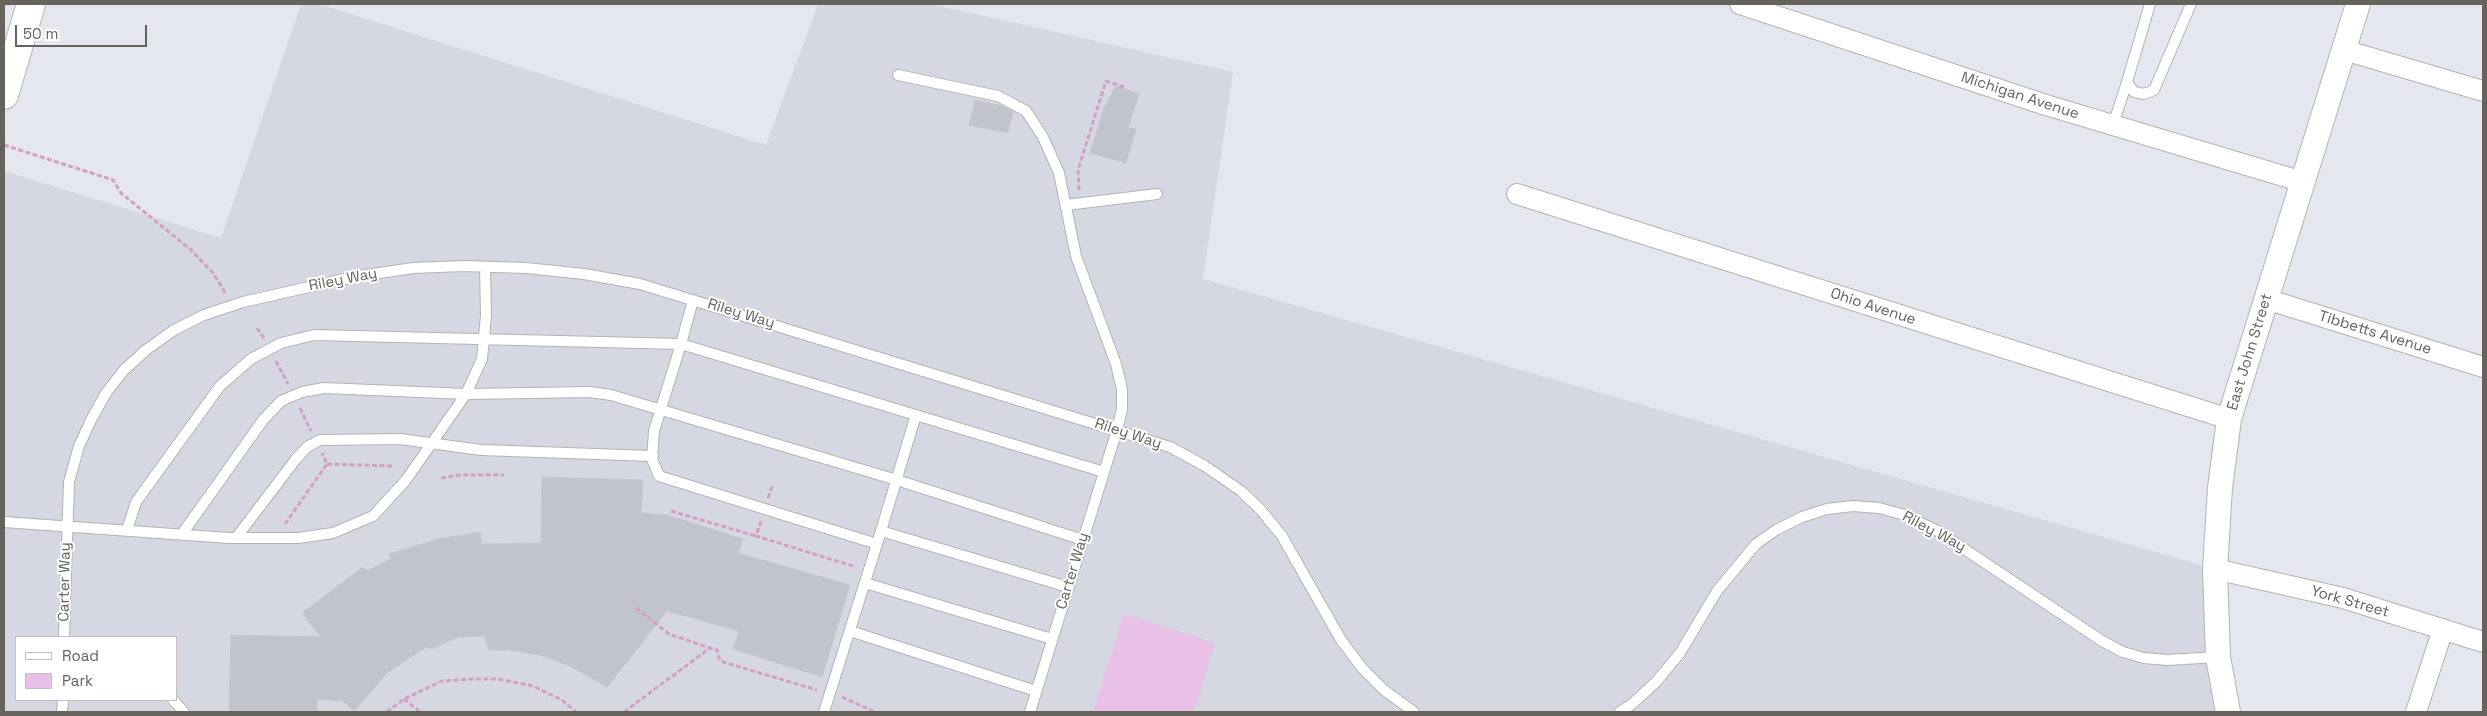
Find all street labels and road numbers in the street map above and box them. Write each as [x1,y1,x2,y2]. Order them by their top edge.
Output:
street label: Michigan Avenue [1959,68,2081,124]
street label: Riley Way [307,265,379,295]
street label: Ohio Avenue [1828,285,1918,329]
street label: East John Street [2224,291,2276,413]
street label: Riley Way [705,295,777,333]
street label: Tibbetts Avenue [2316,307,2434,359]
street label: Riley Way [1092,415,1164,453]
street label: Riley Way [1899,508,1969,556]
street label: Carter Way [1053,530,1093,612]
street label: Carter Way [55,542,75,622]
street label: York Street [2309,582,2391,622]

